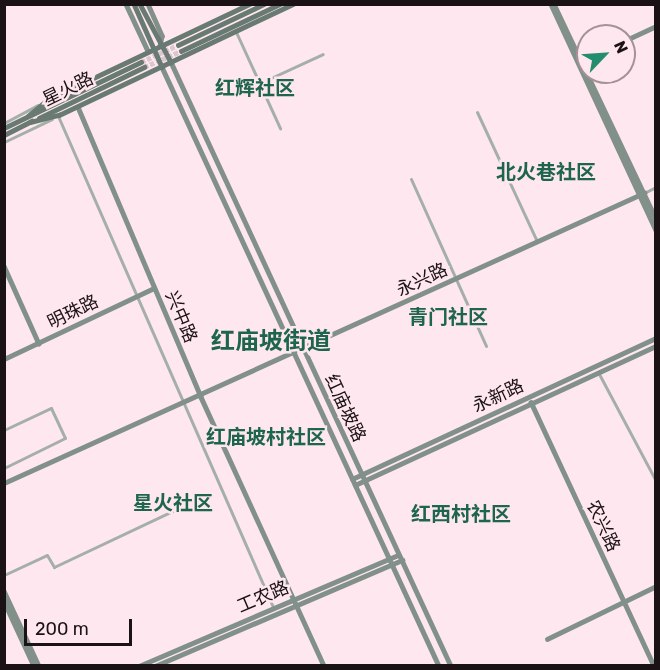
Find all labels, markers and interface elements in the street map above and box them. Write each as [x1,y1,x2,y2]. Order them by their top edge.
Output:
north arrow [576,24,636,84]
text: N [610,38,632,56]
street label: 星火路 [39,67,97,111]
district label: 红辉社区 [215,76,295,100]
district label: 北火巷社区 [496,160,596,184]
street label: 永兴路 [393,259,451,301]
street label: 兴中路 [161,288,201,346]
street label: 明珠路 [44,290,102,334]
district label: 青门社区 [408,305,488,329]
district label: 红庙坡街道 [211,328,331,356]
street label: 红庙坡路 [320,371,370,445]
street label: 永新路 [469,375,527,417]
district label: 红庙坡村社区 [206,425,326,449]
district label: 星火社区 [133,491,213,515]
street label: 农兴路 [582,497,624,555]
district label: 红西村社区 [411,502,511,526]
street label: 工农路 [234,577,292,617]
scale bar [27,607,135,645]
text: 200 m [35,618,89,640]

